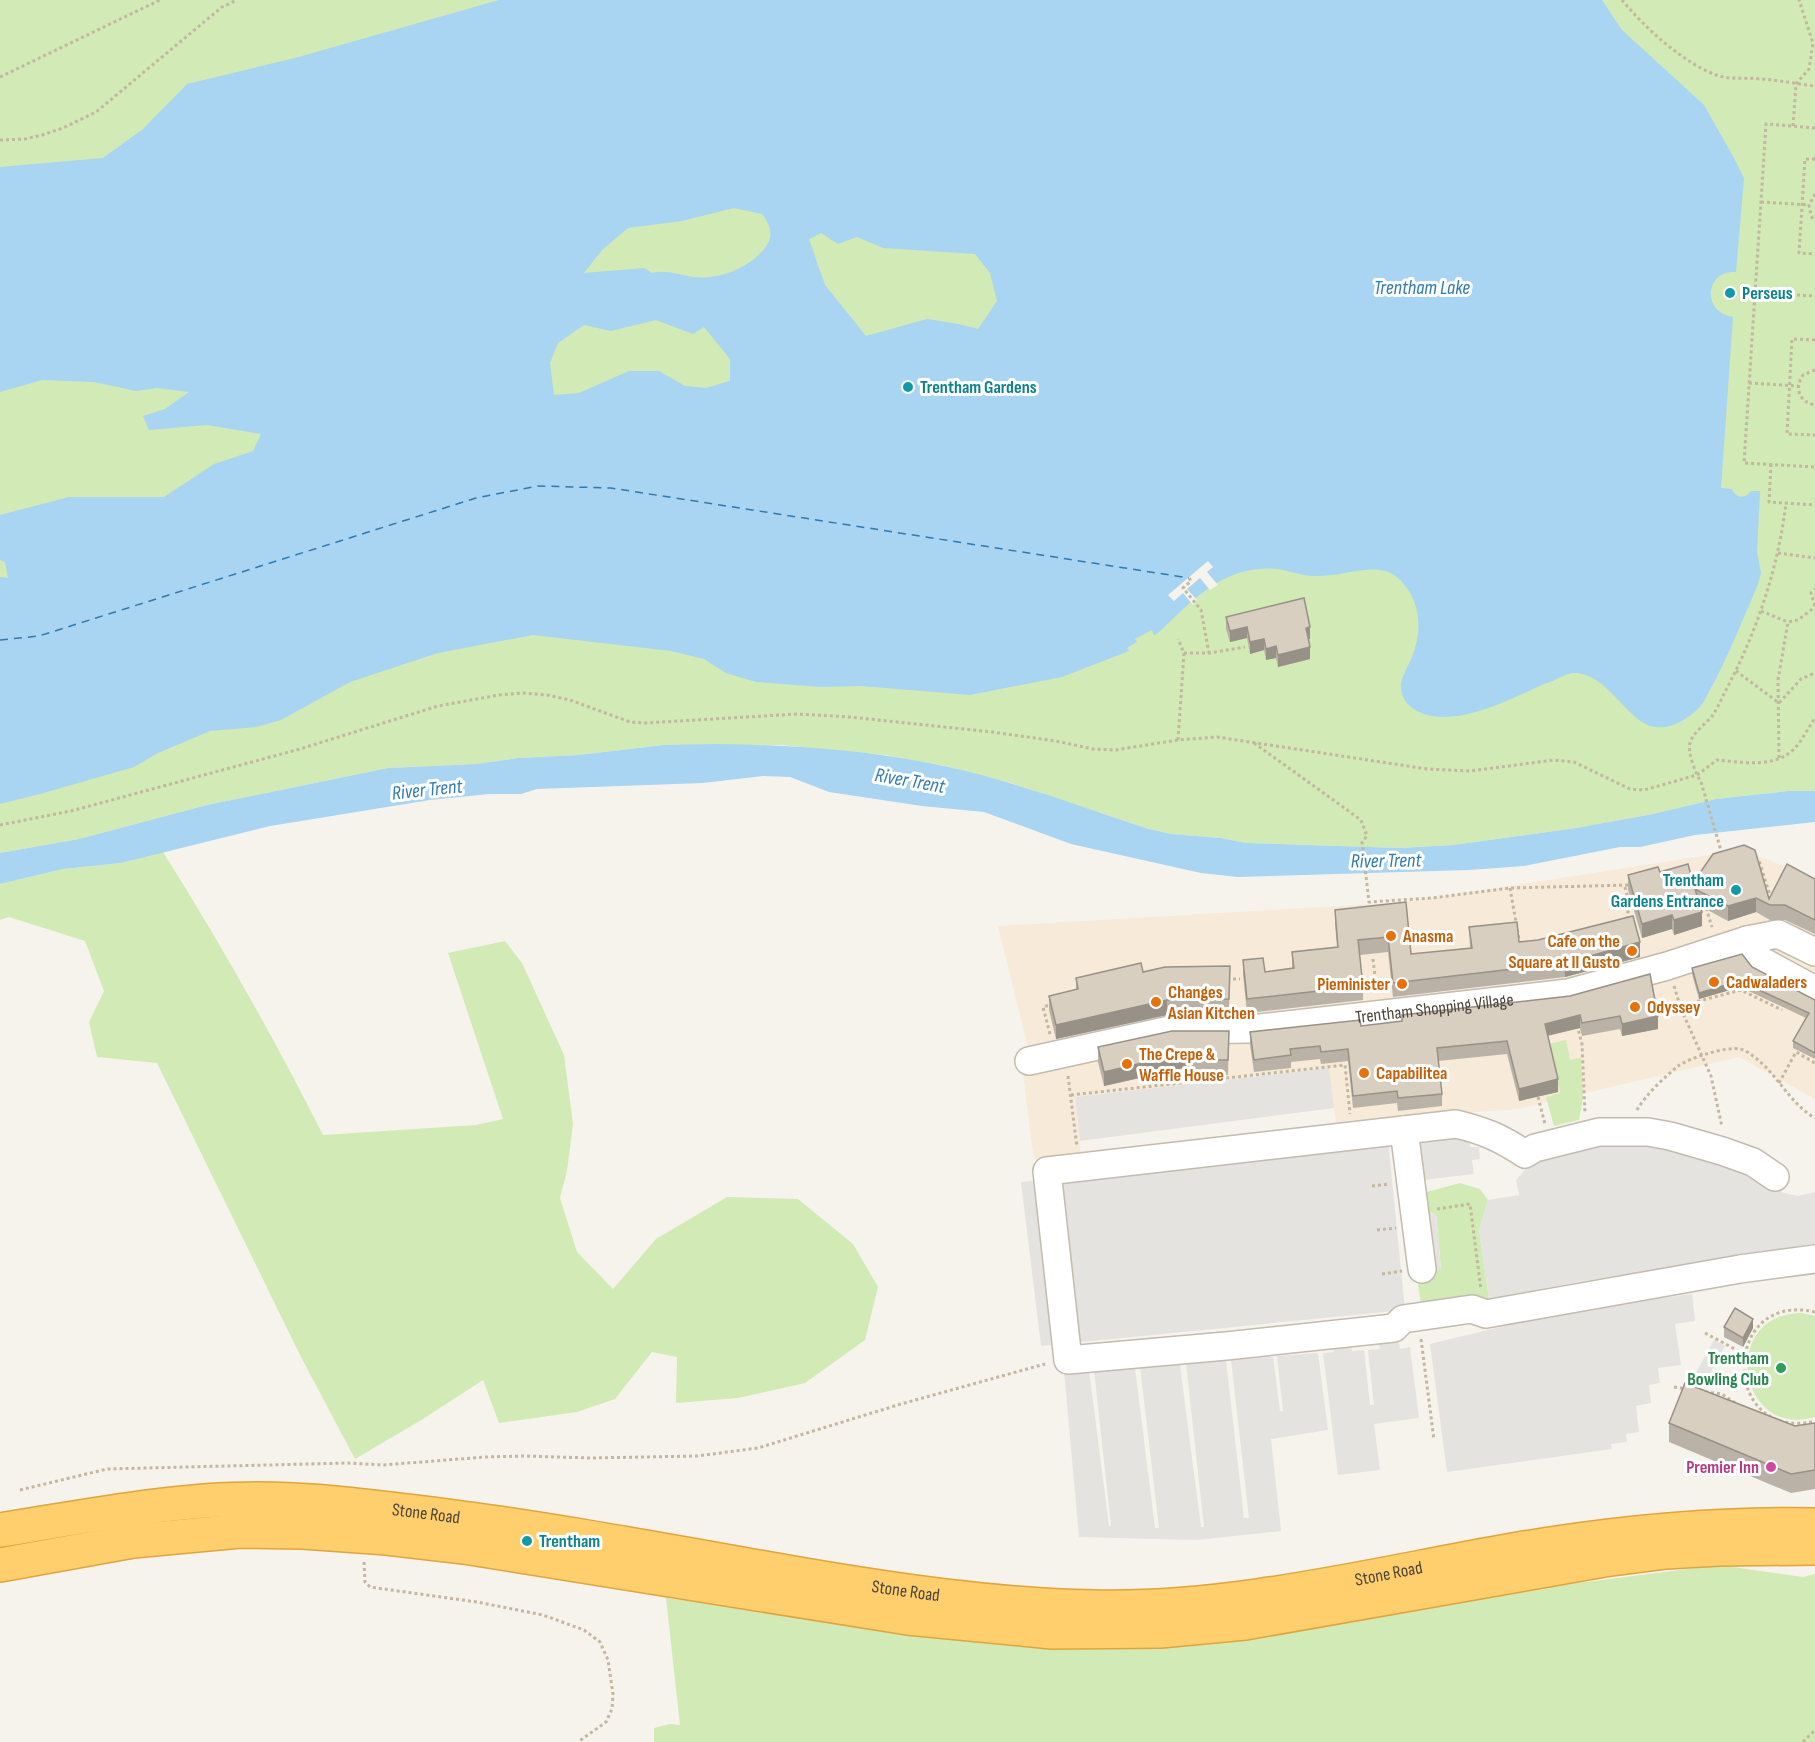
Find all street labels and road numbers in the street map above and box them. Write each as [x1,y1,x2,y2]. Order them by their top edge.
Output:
street label: Trentham Shopping Village [1354,989,1515,1028]
street label: Stone Road [391,1499,461,1528]
street label: Stone Road [1353,1557,1424,1591]
street label: Stone Road [870,1576,941,1606]

